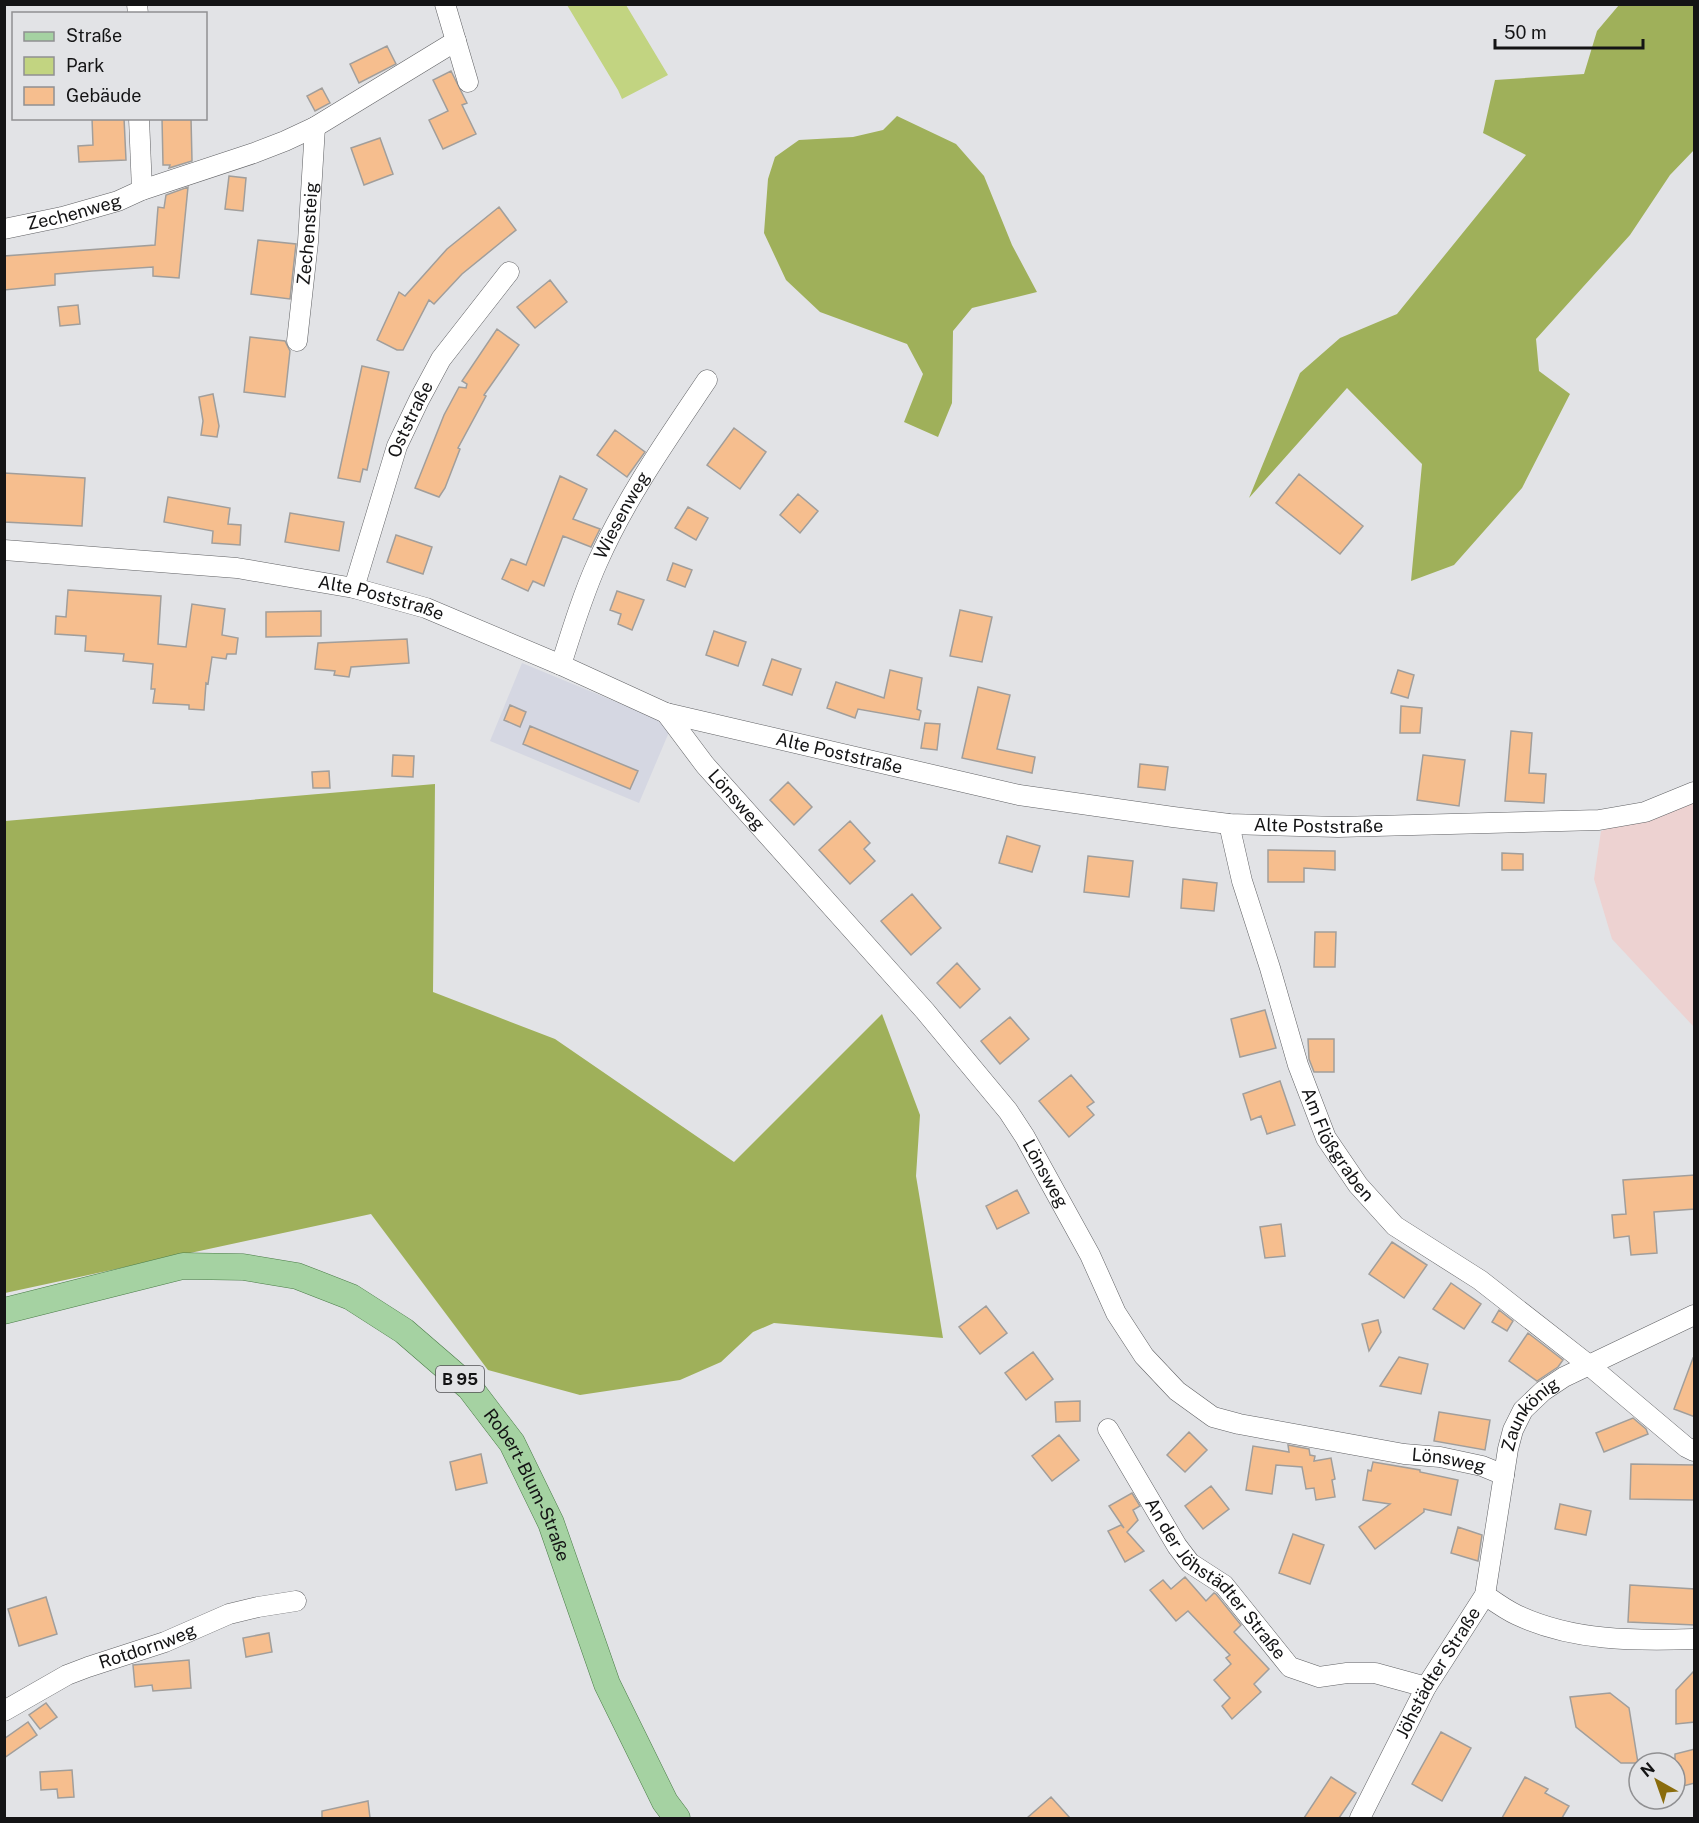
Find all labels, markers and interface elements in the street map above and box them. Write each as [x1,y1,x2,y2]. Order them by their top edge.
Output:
legend [12,12,207,120]
scale bar [1495,12,1644,50]
text: 50 m [1504,22,1547,43]
text: Straße [66,25,122,46]
text: Park [66,55,104,76]
text: Gebäude [66,85,141,106]
street label: Zechensteig [292,181,322,286]
street label: Zechenweg [25,190,124,234]
street label: Oststraße [383,377,437,460]
street label: Wiesenweg [589,468,654,562]
street label: Alte Poststraße [317,571,447,624]
street label: Alte Poststraße [774,728,905,778]
street label: Lönsweg [704,765,769,835]
street label: Alte Poststraße [1253,814,1383,837]
street label: Am Flößgraben [1298,1084,1378,1205]
street label: Lönsweg [1018,1136,1073,1211]
road number: B 95 [436,1366,484,1392]
street label: Zaunkönig [1497,1373,1563,1453]
street label: Robert-Blum-Straße [480,1404,575,1564]
street label: Lönsweg [1411,1444,1488,1477]
street label: An der Jöhstädter Straße [1141,1494,1291,1663]
street label: Jöhstädter Straße [1391,1603,1484,1742]
street label: Rotdornweg [96,1619,199,1673]
north arrow [1627,1751,1687,1811]
text: N [1637,1759,1659,1781]

